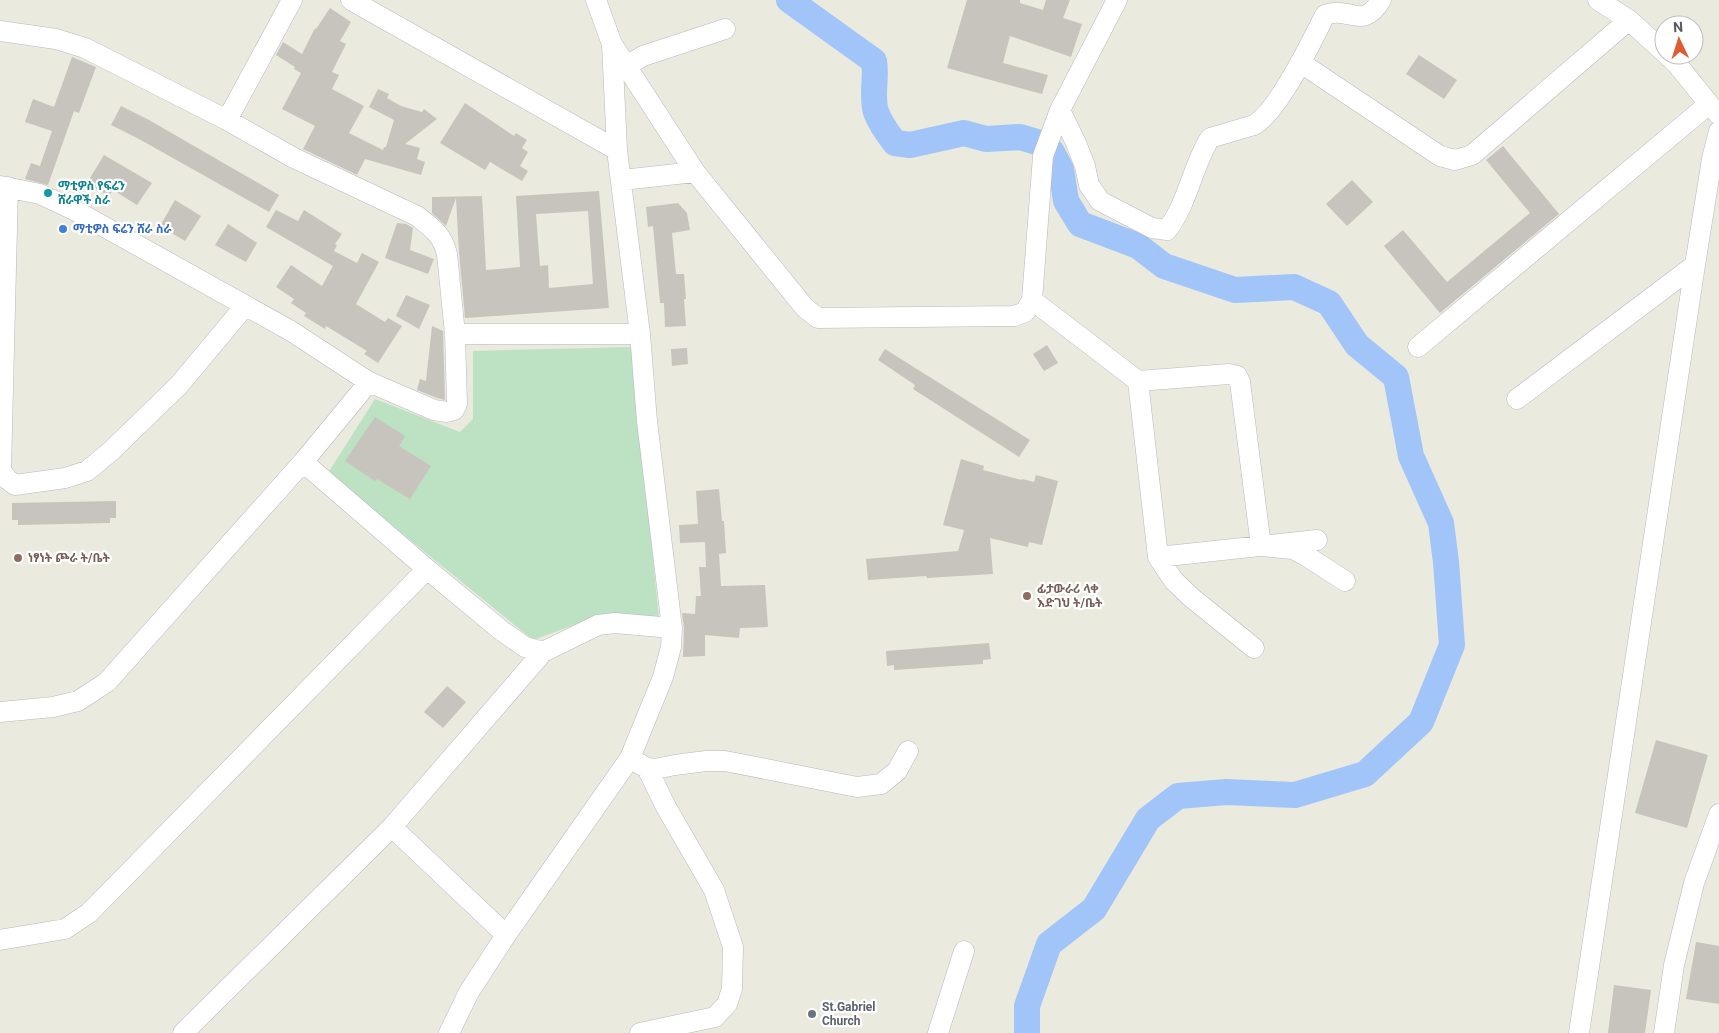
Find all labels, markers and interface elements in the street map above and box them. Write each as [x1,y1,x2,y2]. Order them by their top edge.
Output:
north arrow [1654,15,1704,65]
text: N [1673,19,1684,35]
place label: ማቲዎስ የፍሬን ሸራዋች ስራ [58,179,125,207]
marker: ማቲዎስ የፍሬን ሸራዋች ስራ [42,187,54,199]
place label: ማቲዎስ ፍሬን ሸራ ስራ [73,222,172,236]
marker: ማቲዎስ ፍሬን ሸራ ስራ [57,223,69,235]
place label: ነፃነት ጮራ ት/ቤት [28,551,110,565]
marker: ነፃነት ጮራ ት/ቤት [12,552,24,564]
place label: ፊታውራሪ ላቀ እድገህ ት/ቤት [1037,582,1103,610]
marker: ፊታውራሪ ላቀ እድገህ ት/ቤት [1021,590,1033,602]
place label: St.Gabriel Church [822,1000,876,1028]
marker: St.Gabriel Church [806,1008,818,1020]

